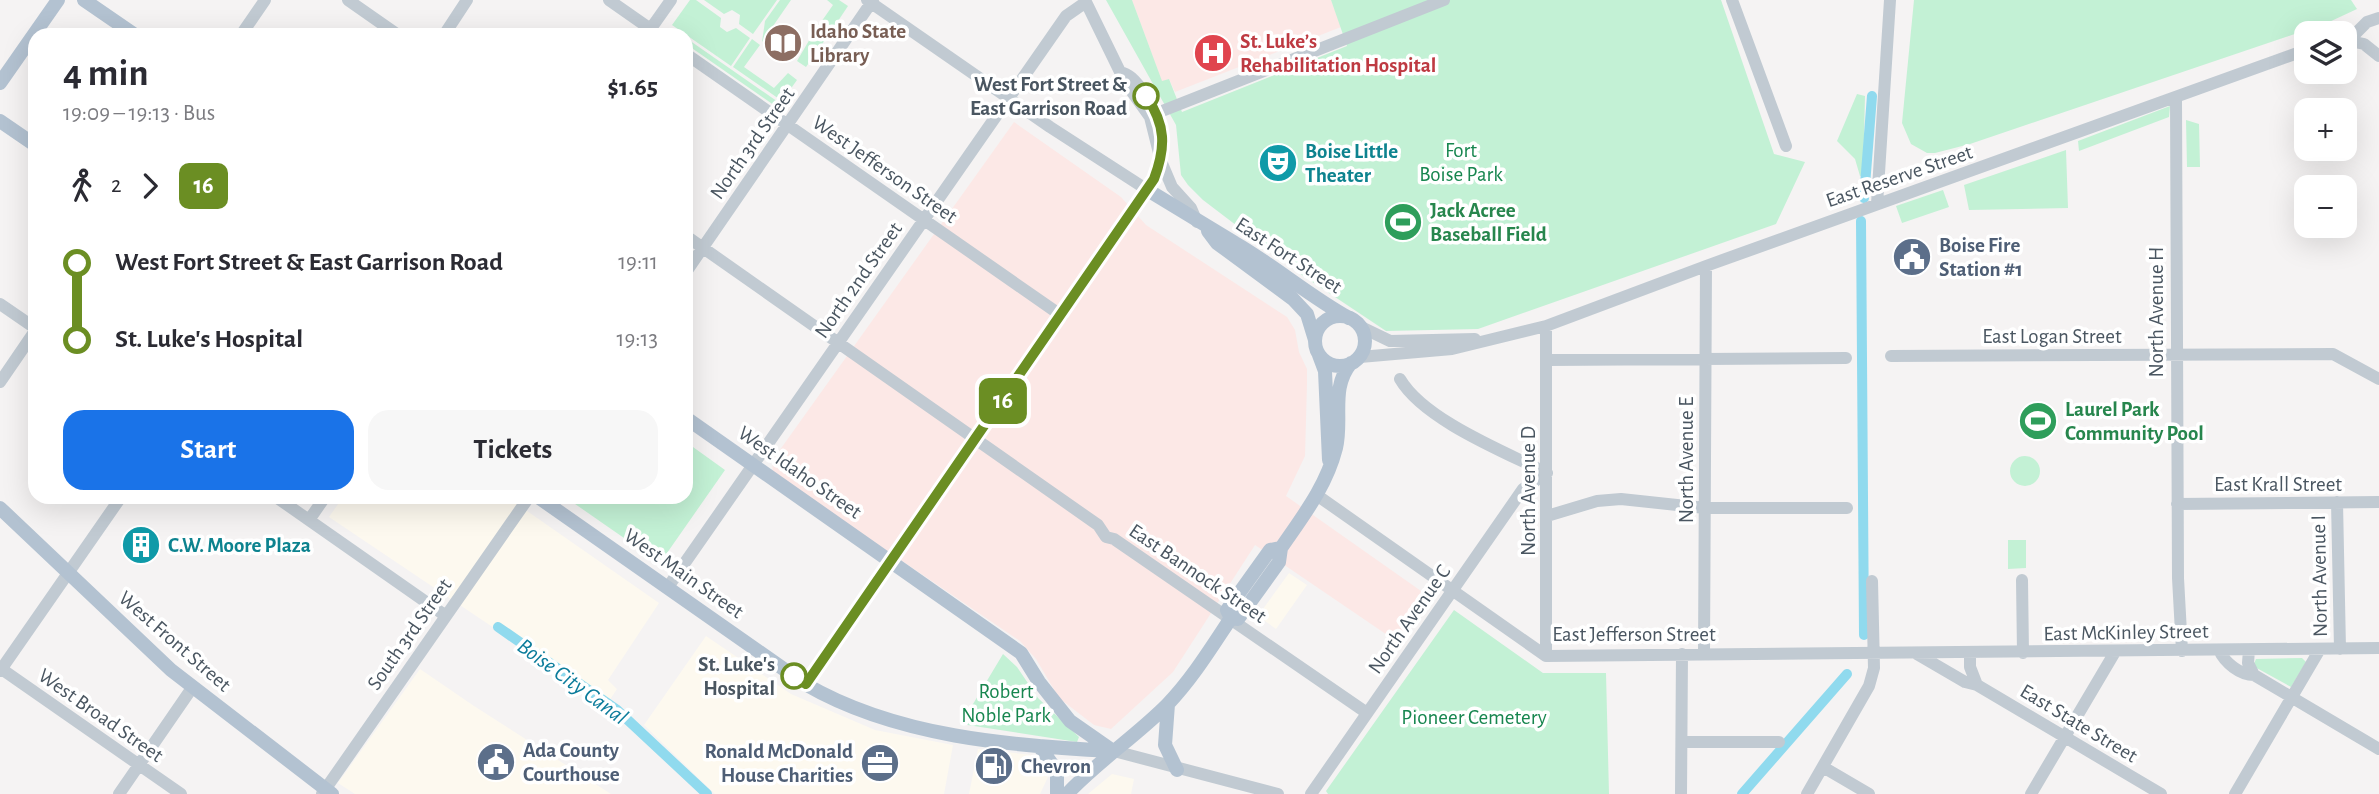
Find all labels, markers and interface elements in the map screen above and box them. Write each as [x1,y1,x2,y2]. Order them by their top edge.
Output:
place label: Idaho State Library [810,21,906,66]
map controls [2294,21,2357,238]
button: layers [2294,21,2357,84]
library icon: Idaho State Library [762,22,804,64]
place label: St. Luke’s Rehabilitation Hospital [1240,31,1436,76]
hospital icon: St. Luke’s Rehabilitation Hospital [1192,32,1234,74]
text: 4 min [63,55,149,93]
text: $1.65 [607,74,658,100]
place label: West Fort Street & East Garrison Road [970,74,1127,119]
street label: North 3rd Street [706,83,799,203]
marker: West Fort Street & East Garrison Road [1133,83,1159,109]
button: + [2294,98,2357,161]
text: 19:09 – 19:13 · Bus [63,102,215,125]
street label: West Jefferson Street [808,112,961,227]
park label: Fort Boise Park [1419,140,1503,185]
place label: Boise Little Theater [1305,141,1398,186]
street label: East Reserve Street [1823,141,1975,211]
theatre icon: Boise Little Theater [1257,142,1299,184]
icon: walk [63,167,101,205]
icon: forward [131,167,169,205]
text: 2 [111,174,121,197]
text: 16 [193,174,214,198]
button: − [2294,175,2357,238]
place label: Jack Acree Baseball Field [1430,200,1547,245]
sports icon: Jack Acree Baseball Field [1382,201,1424,243]
street label: East Fort Street [1232,213,1346,298]
street label: North 2nd Street [811,218,906,342]
place label: Boise Fire Station #1 [1939,235,2023,280]
public building icon: Boise Fire Station #1 [1891,236,1933,278]
street label: North Avenue H [2146,247,2167,377]
text: West Fort Street & East Garrison Road [115,249,503,275]
text: 19:11 [618,251,658,274]
text: St. Luke's Hospital [115,326,303,352]
street label: East Logan Street [1982,326,2122,347]
text: 19:13 [617,328,658,351]
line badge: 16 [972,378,1034,424]
text: 16 [993,389,1013,413]
street label: North Avenue E [1676,397,1697,523]
place label: Laurel Park Community Pool [2065,399,2204,444]
sports icon: Laurel Park Community Pool [2017,400,2059,442]
button: Start [63,410,354,490]
button: Tickets [368,410,658,490]
street label: West Idaho Street [734,422,866,523]
street label: North Avenue D [1518,426,1539,556]
street label: East Krall Street [2214,474,2342,495]
street label: North Avenue I [2308,515,2331,637]
street label: East Bannock Street [1125,520,1270,627]
building icon: C.W. Moore Plaza [120,524,162,566]
street label: West Main Street [620,525,747,622]
place label: C.W. Moore Plaza [168,535,311,556]
street label: North Avenue C [1364,561,1455,678]
street label: South 3rd Street [363,574,456,694]
street label: West Front Street [115,587,235,696]
street label: East McKinley Street [2043,621,2209,644]
street label: East Jefferson Street [1552,624,1716,645]
water label: Boise City Canal [513,635,632,730]
place label: St. Luke's Hospital [698,654,775,699]
marker: St. Luke's Hospital [781,663,807,689]
street label: West Broad Street [34,665,167,766]
street label: East State Street [2016,680,2141,767]
park label: Robert Noble Park [961,681,1051,726]
park label: Pioneer Cemetery [1401,707,1547,728]
place label: Ada County Courthouse [523,740,620,785]
public building icon: Ada County Courthouse [475,741,517,783]
place label: Ronald McDonald House Charities [704,741,853,786]
office icon: Ronald McDonald House Charities [859,742,901,784]
fuel station icon: Chevron [973,745,1015,787]
place label: Chevron [1021,756,1091,777]

